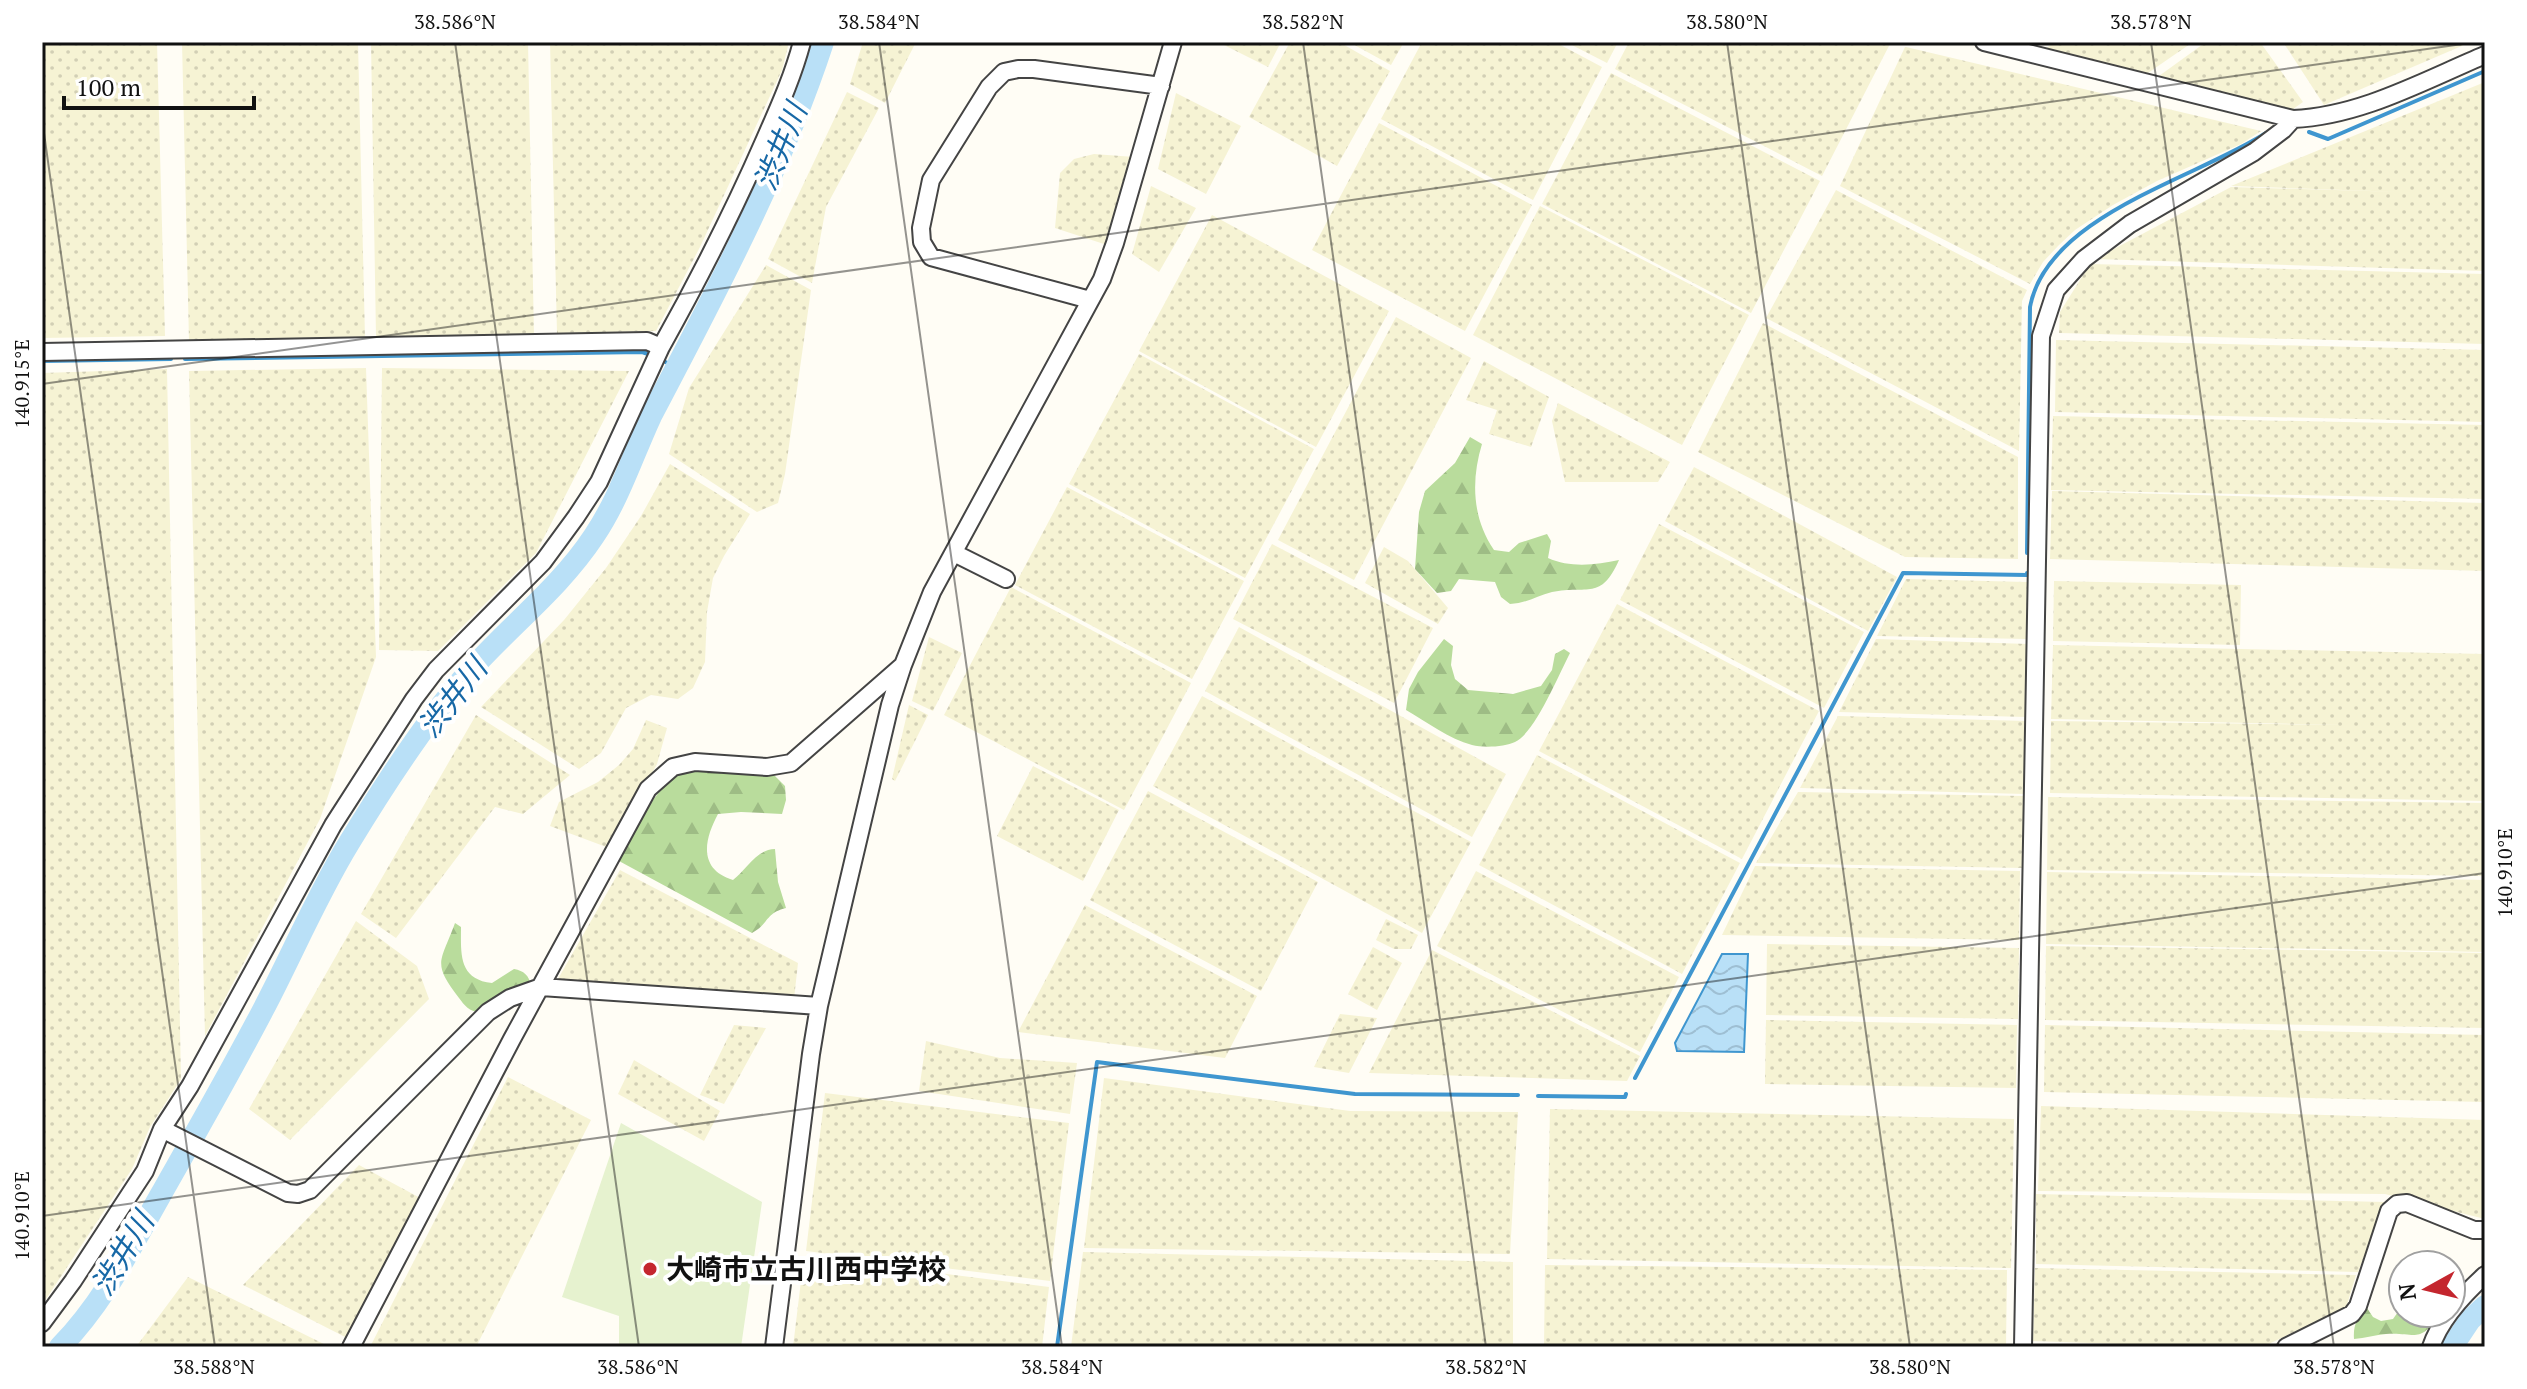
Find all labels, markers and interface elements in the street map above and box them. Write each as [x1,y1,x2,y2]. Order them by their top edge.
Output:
text: 38.586°N [414,8,496,35]
text: 38.584°N [838,8,920,35]
text: 38.582°N [1262,8,1344,35]
text: 38.580°N [1686,8,1768,35]
text: 38.578°N [2110,8,2192,35]
scale bar [64,60,254,110]
text: 100 m [76,71,141,103]
water label: 渋井川 [745,95,817,196]
text: 140.915°E [8,339,35,429]
water label: 渋井川 [409,647,498,745]
text: 140.910°E [2491,828,2518,918]
text: 140.910°E [8,1171,35,1261]
water label: 渋井川 [82,1202,164,1302]
north arrow [2387,1249,2467,1329]
place label: 大崎市立古川西中学校 [666,1250,946,1287]
marker: 大崎市立古川西中学校 [641,1260,659,1278]
text: N [2391,1281,2422,1302]
text: 38.588°N [173,1353,255,1380]
text: 38.586°N [597,1353,679,1380]
text: 38.584°N [1021,1353,1103,1380]
text: 38.582°N [1445,1353,1527,1380]
text: 38.580°N [1869,1353,1951,1380]
text: 38.578°N [2293,1353,2375,1380]

